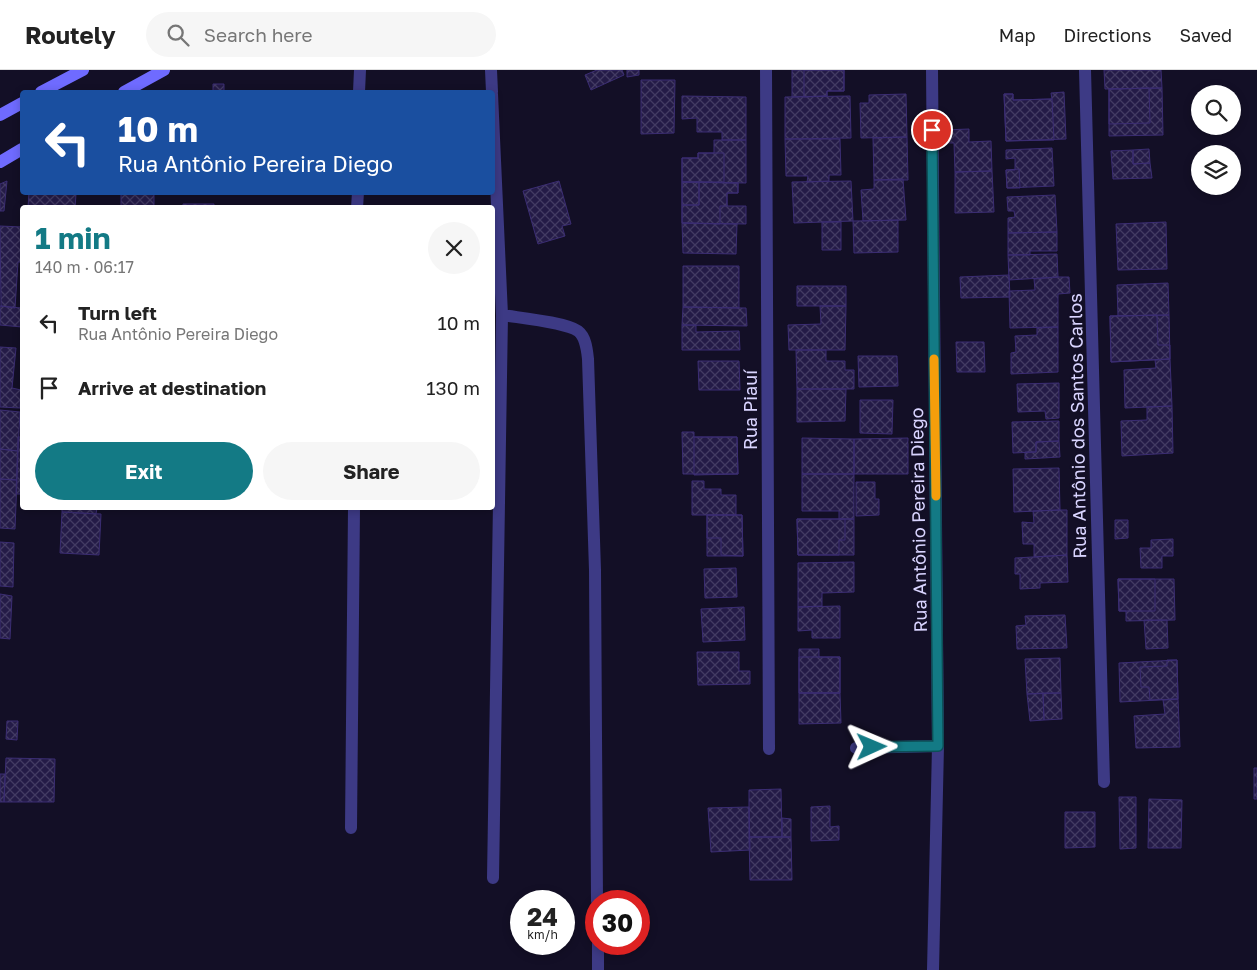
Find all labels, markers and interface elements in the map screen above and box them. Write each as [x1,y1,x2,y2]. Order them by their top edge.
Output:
search box [146,12,496,57]
text: Routely [25,20,116,49]
icon: search [164,21,192,49]
text: Search here [204,23,313,46]
text: Map [999,24,1035,46]
text: Directions [1063,24,1151,46]
text: Saved [1179,24,1232,46]
map controls [1191,85,1241,195]
button: search [1191,85,1241,135]
text: 10 m [118,108,198,150]
pin [911,109,953,151]
icon: left [35,110,100,175]
icon: arrive [918,116,946,144]
button: layers [1191,145,1241,195]
text: Rua Antônio Pereira Diego [118,150,393,177]
text: 1 min [35,220,111,256]
button: close [428,222,480,274]
text: 140 m · 06:17 [35,257,134,277]
street label: Rua Antônio dos Santos Carlos [1064,293,1090,559]
text: Turn left [78,301,157,324]
icon: left [35,309,63,337]
text: 10 m [437,311,480,334]
text: Rua Antônio Pereira Diego [78,324,278,344]
street label: Rua Piauí [739,369,761,450]
icon: arrive [35,374,63,402]
text: Arrive at destination [78,376,266,399]
text: 130 m [426,376,480,399]
street label: Rua Antônio Pereira Diego [905,407,931,633]
button: Exit [35,442,253,500]
button: Share [263,442,480,500]
position arrow [845,720,897,772]
speed limit sign: 30 [585,890,650,955]
text: 24 [527,901,558,932]
text: km/h [527,927,558,942]

